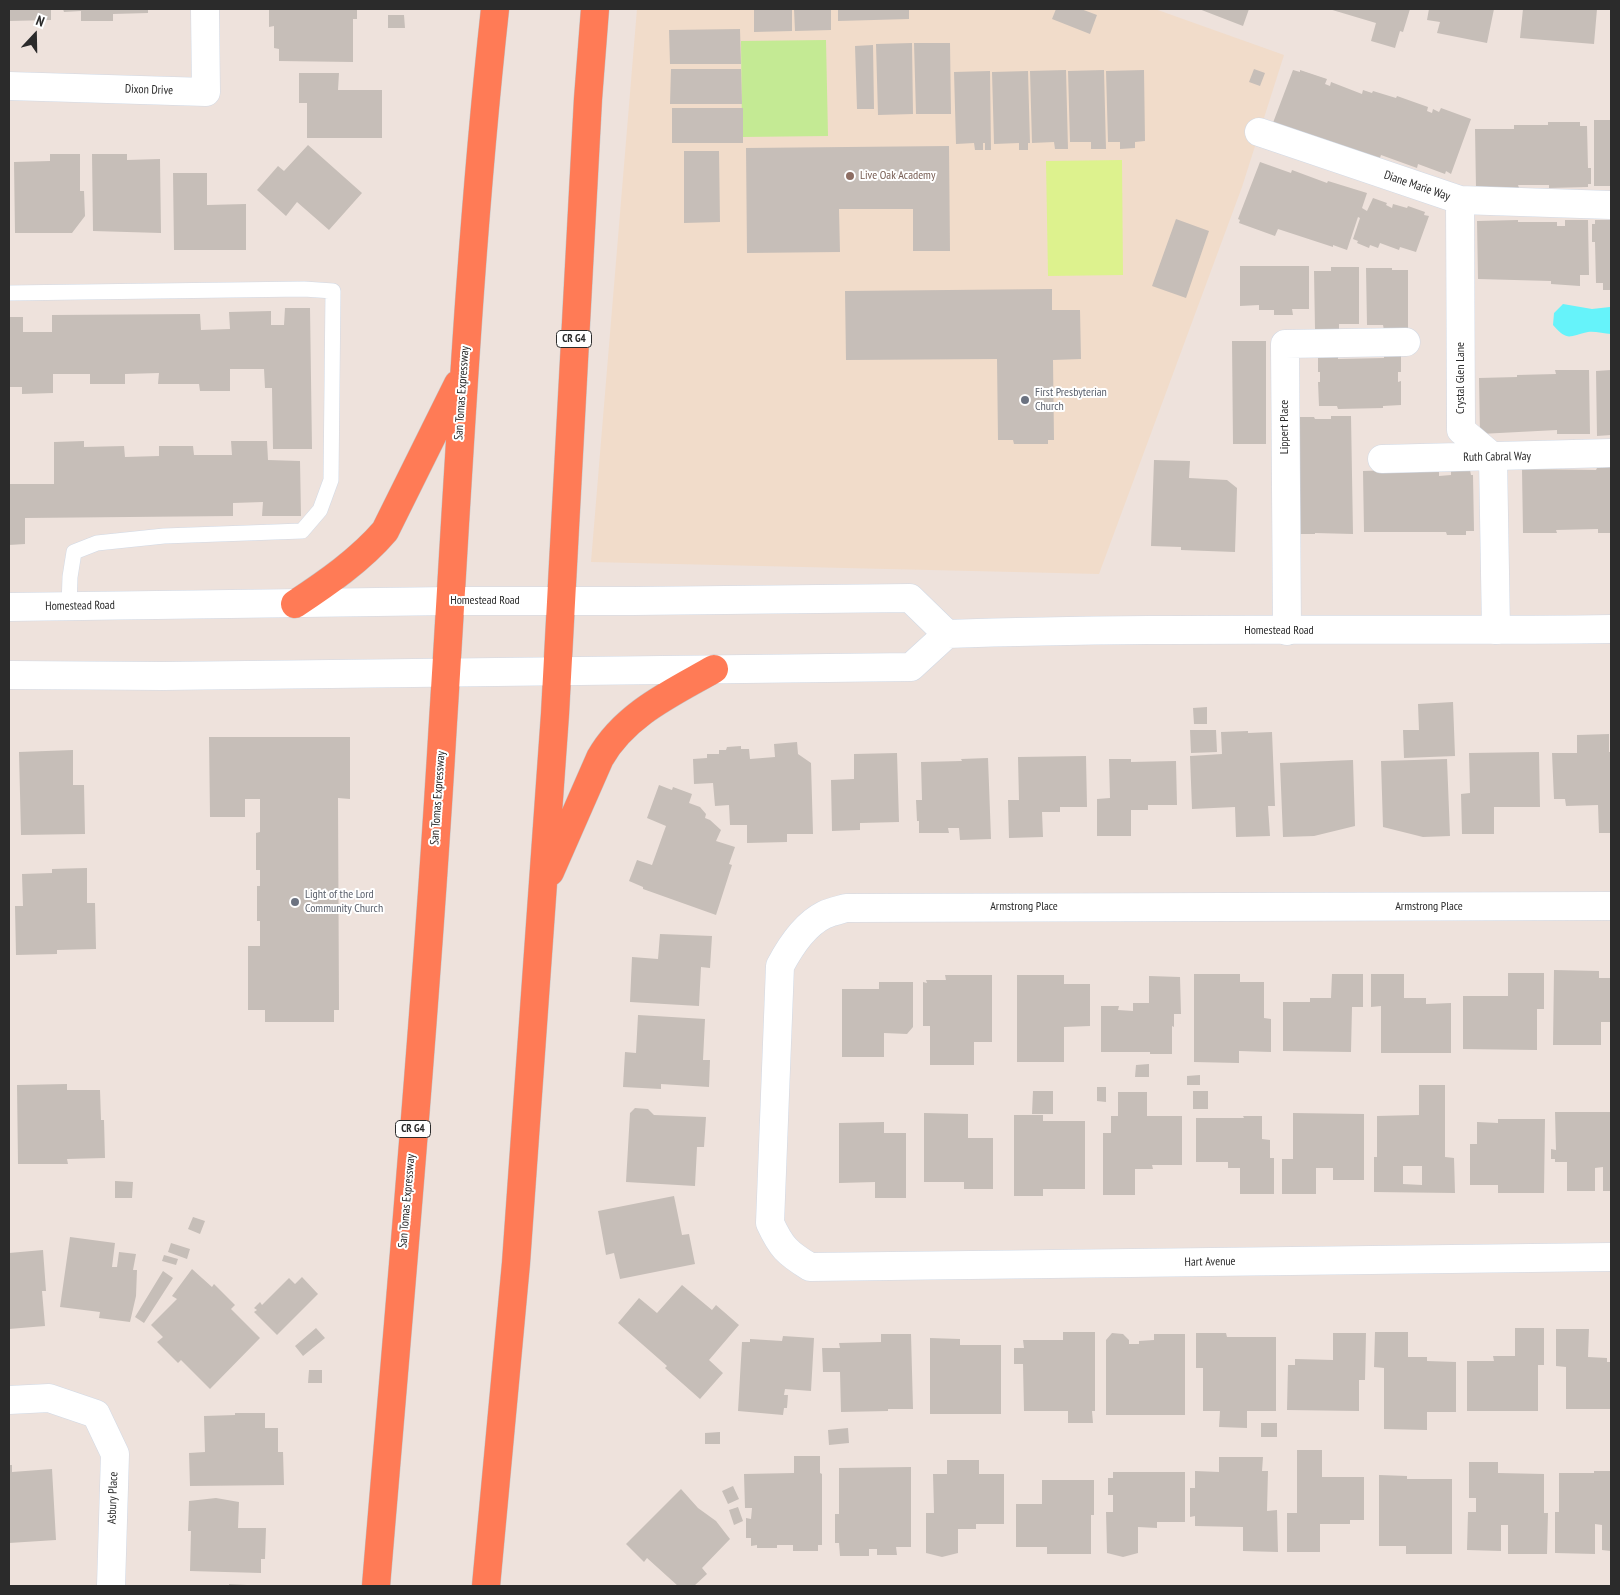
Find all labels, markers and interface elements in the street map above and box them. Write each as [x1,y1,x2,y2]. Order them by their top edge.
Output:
north arrow [10,10,60,60]
text: N [34,11,47,31]
street label: Dixon Drive [125,82,173,98]
street label: Diane Marie Way [1382,168,1452,204]
place label: Live Oak Academy [860,169,935,183]
marker: Live Oak Academy [844,170,856,182]
road number: CR G4 [556,330,592,348]
street label: Crystal Glen Lane [1454,342,1468,414]
street label: San Tomas Expressway [452,345,472,441]
place label: First Presbyterian Church [1035,386,1107,414]
marker: First Presbyterian Church [1019,394,1031,406]
street label: Lippert Place [1278,400,1292,454]
street label: Ruth Cabral Way [1463,449,1531,465]
street label: Homestead Road [450,594,520,608]
street label: Homestead Road [45,598,115,614]
street label: Homestead Road [1244,624,1314,638]
street label: San Tomas Expressway [428,750,448,846]
place label: Light of the Lord Community Church [305,888,383,916]
marker: Light of the Lord Community Church [289,896,301,908]
street label: Armstrong Place [990,900,1058,914]
street label: Armstrong Place [1395,900,1463,914]
road number: CR G4 [396,1120,430,1138]
street label: San Tomas Expressway [396,1153,418,1249]
street label: Hart Avenue [1184,1254,1236,1270]
street label: Asbury Place [105,1472,121,1524]

